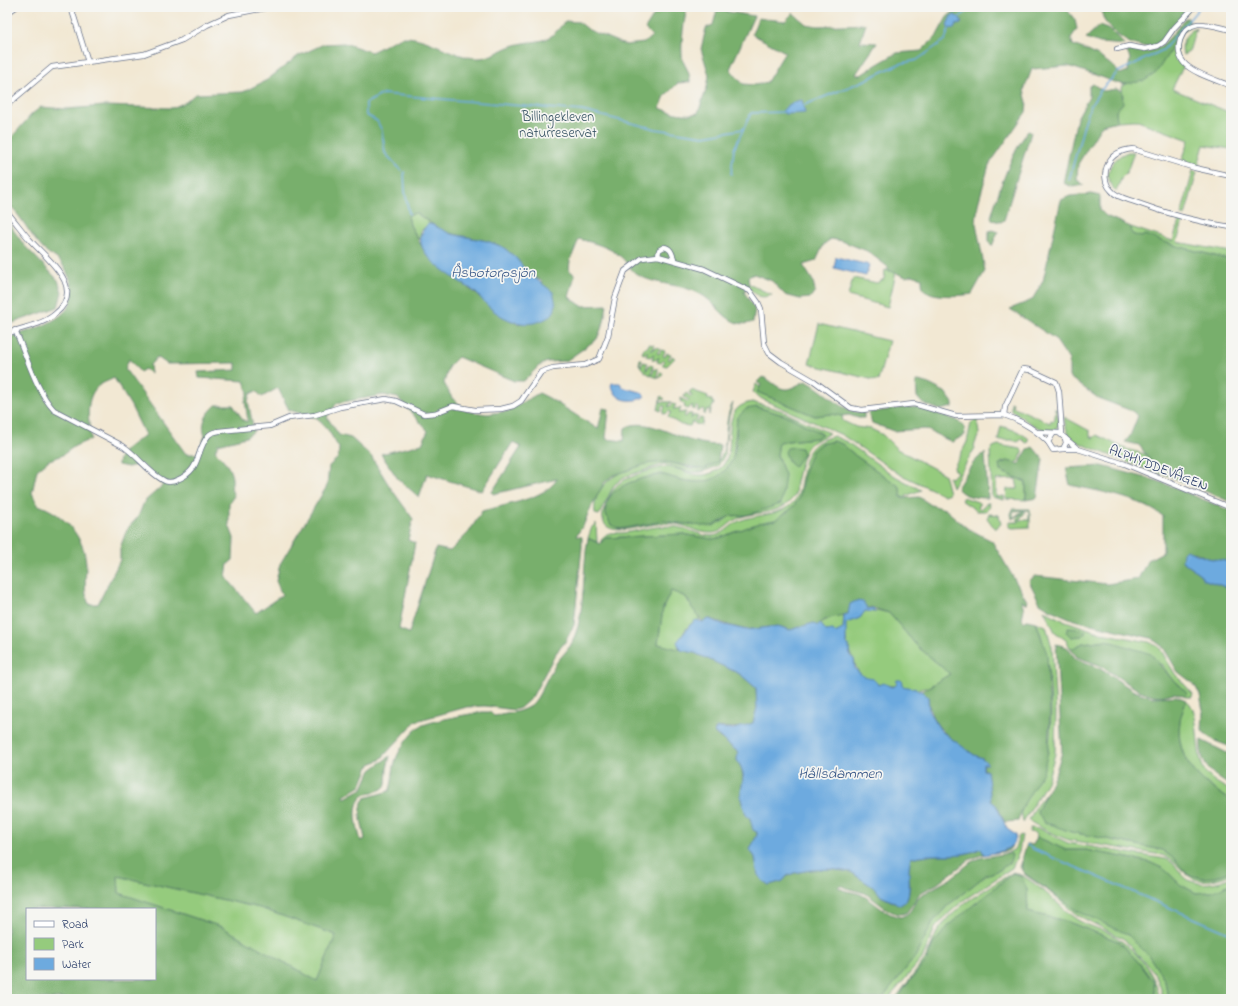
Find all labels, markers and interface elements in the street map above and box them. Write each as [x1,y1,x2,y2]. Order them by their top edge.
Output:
park label: Billingekleven naturreservat [519,107,597,144]
water label: Åsbotorpsjön [451,262,536,284]
street label: ALPHYDDEVÄGEN [1106,440,1211,497]
water label: Hållsdammen [798,763,882,785]
legend [26,908,156,980]
text: Road [62,916,88,934]
text: Park [62,936,84,954]
text: Water [62,956,91,974]

